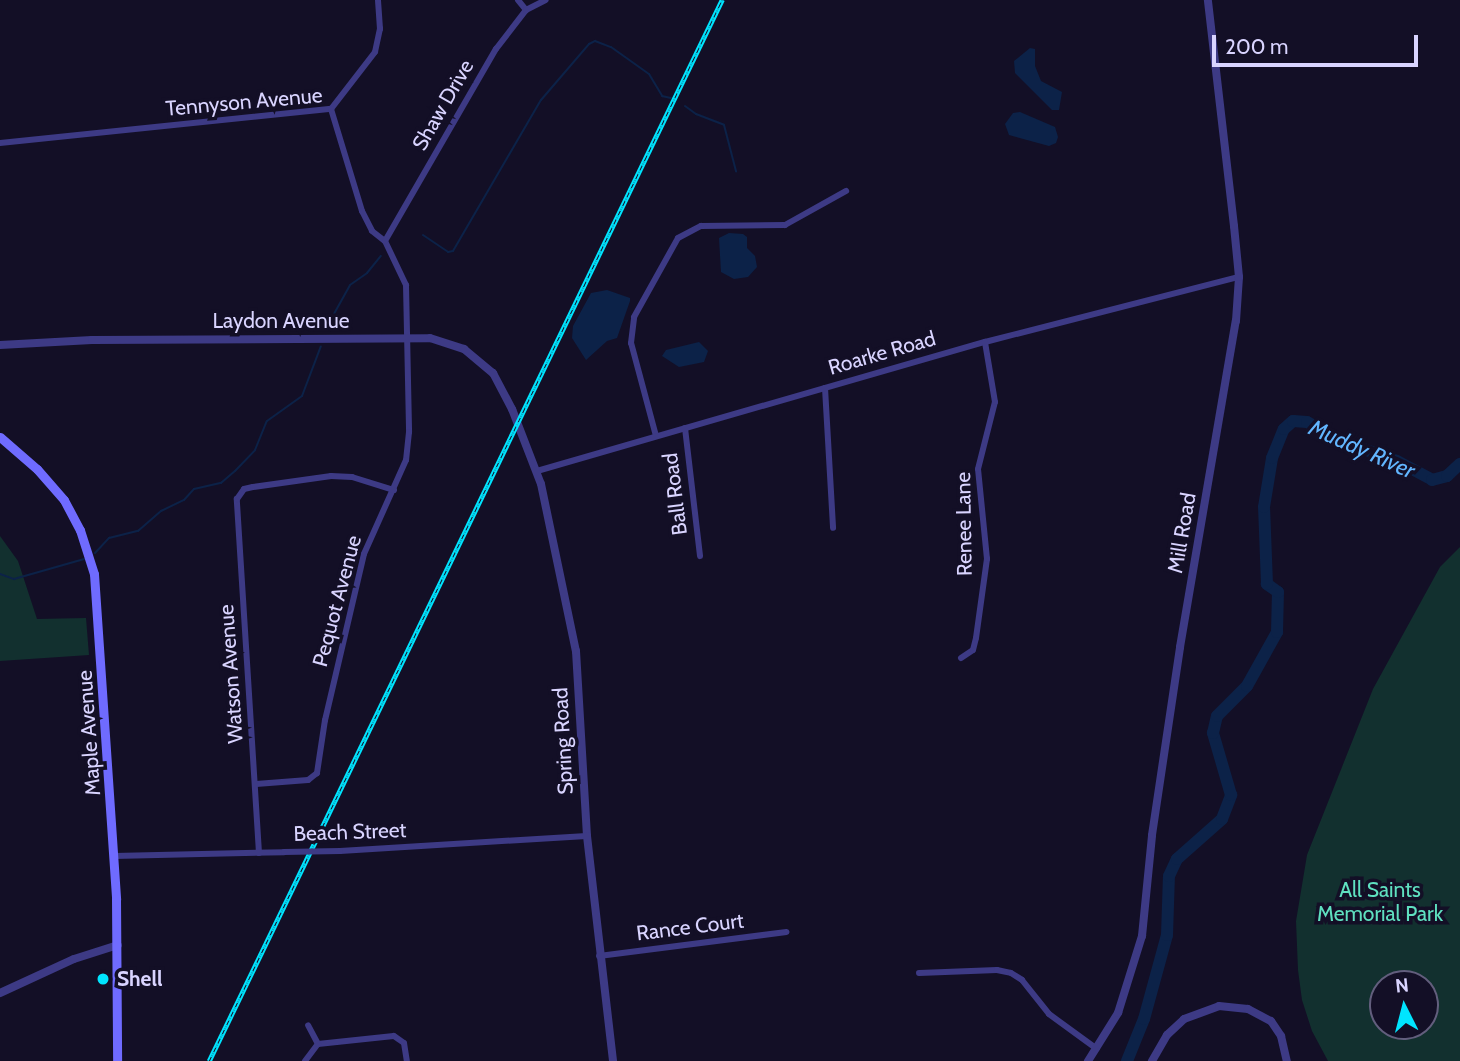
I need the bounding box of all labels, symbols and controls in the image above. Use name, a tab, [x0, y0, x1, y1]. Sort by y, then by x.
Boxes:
scale bar	[1215, 21, 1422, 65]
text: 200 m	[1225, 34, 1288, 59]
street label: Shaw Drive	[407, 55, 479, 155]
street label: Tennyson Avenue	[165, 83, 323, 121]
street label: Laydon Avenue	[213, 308, 349, 334]
street label: Roarke Road	[825, 326, 939, 380]
water label: Muddy River	[1305, 413, 1419, 485]
street label: Ball Road	[657, 451, 693, 537]
street label: Renee Lane	[950, 472, 978, 576]
street label: Mill Road	[1163, 491, 1201, 575]
street label: Pequot Avenue	[307, 533, 367, 669]
street label: Watson Avenue	[214, 604, 248, 744]
street label: Maple Avenue	[72, 669, 106, 797]
street label: Spring Road	[548, 687, 578, 795]
street label: Beach Street	[293, 817, 407, 847]
park label: All Saints Memorial Park	[1317, 877, 1443, 927]
street label: Rance Court	[635, 908, 745, 946]
place label: Shell	[117, 966, 162, 992]
north arrow	[1369, 970, 1439, 1040]
marker: Shell	[95, 971, 111, 987]
text: N	[1394, 973, 1410, 998]

